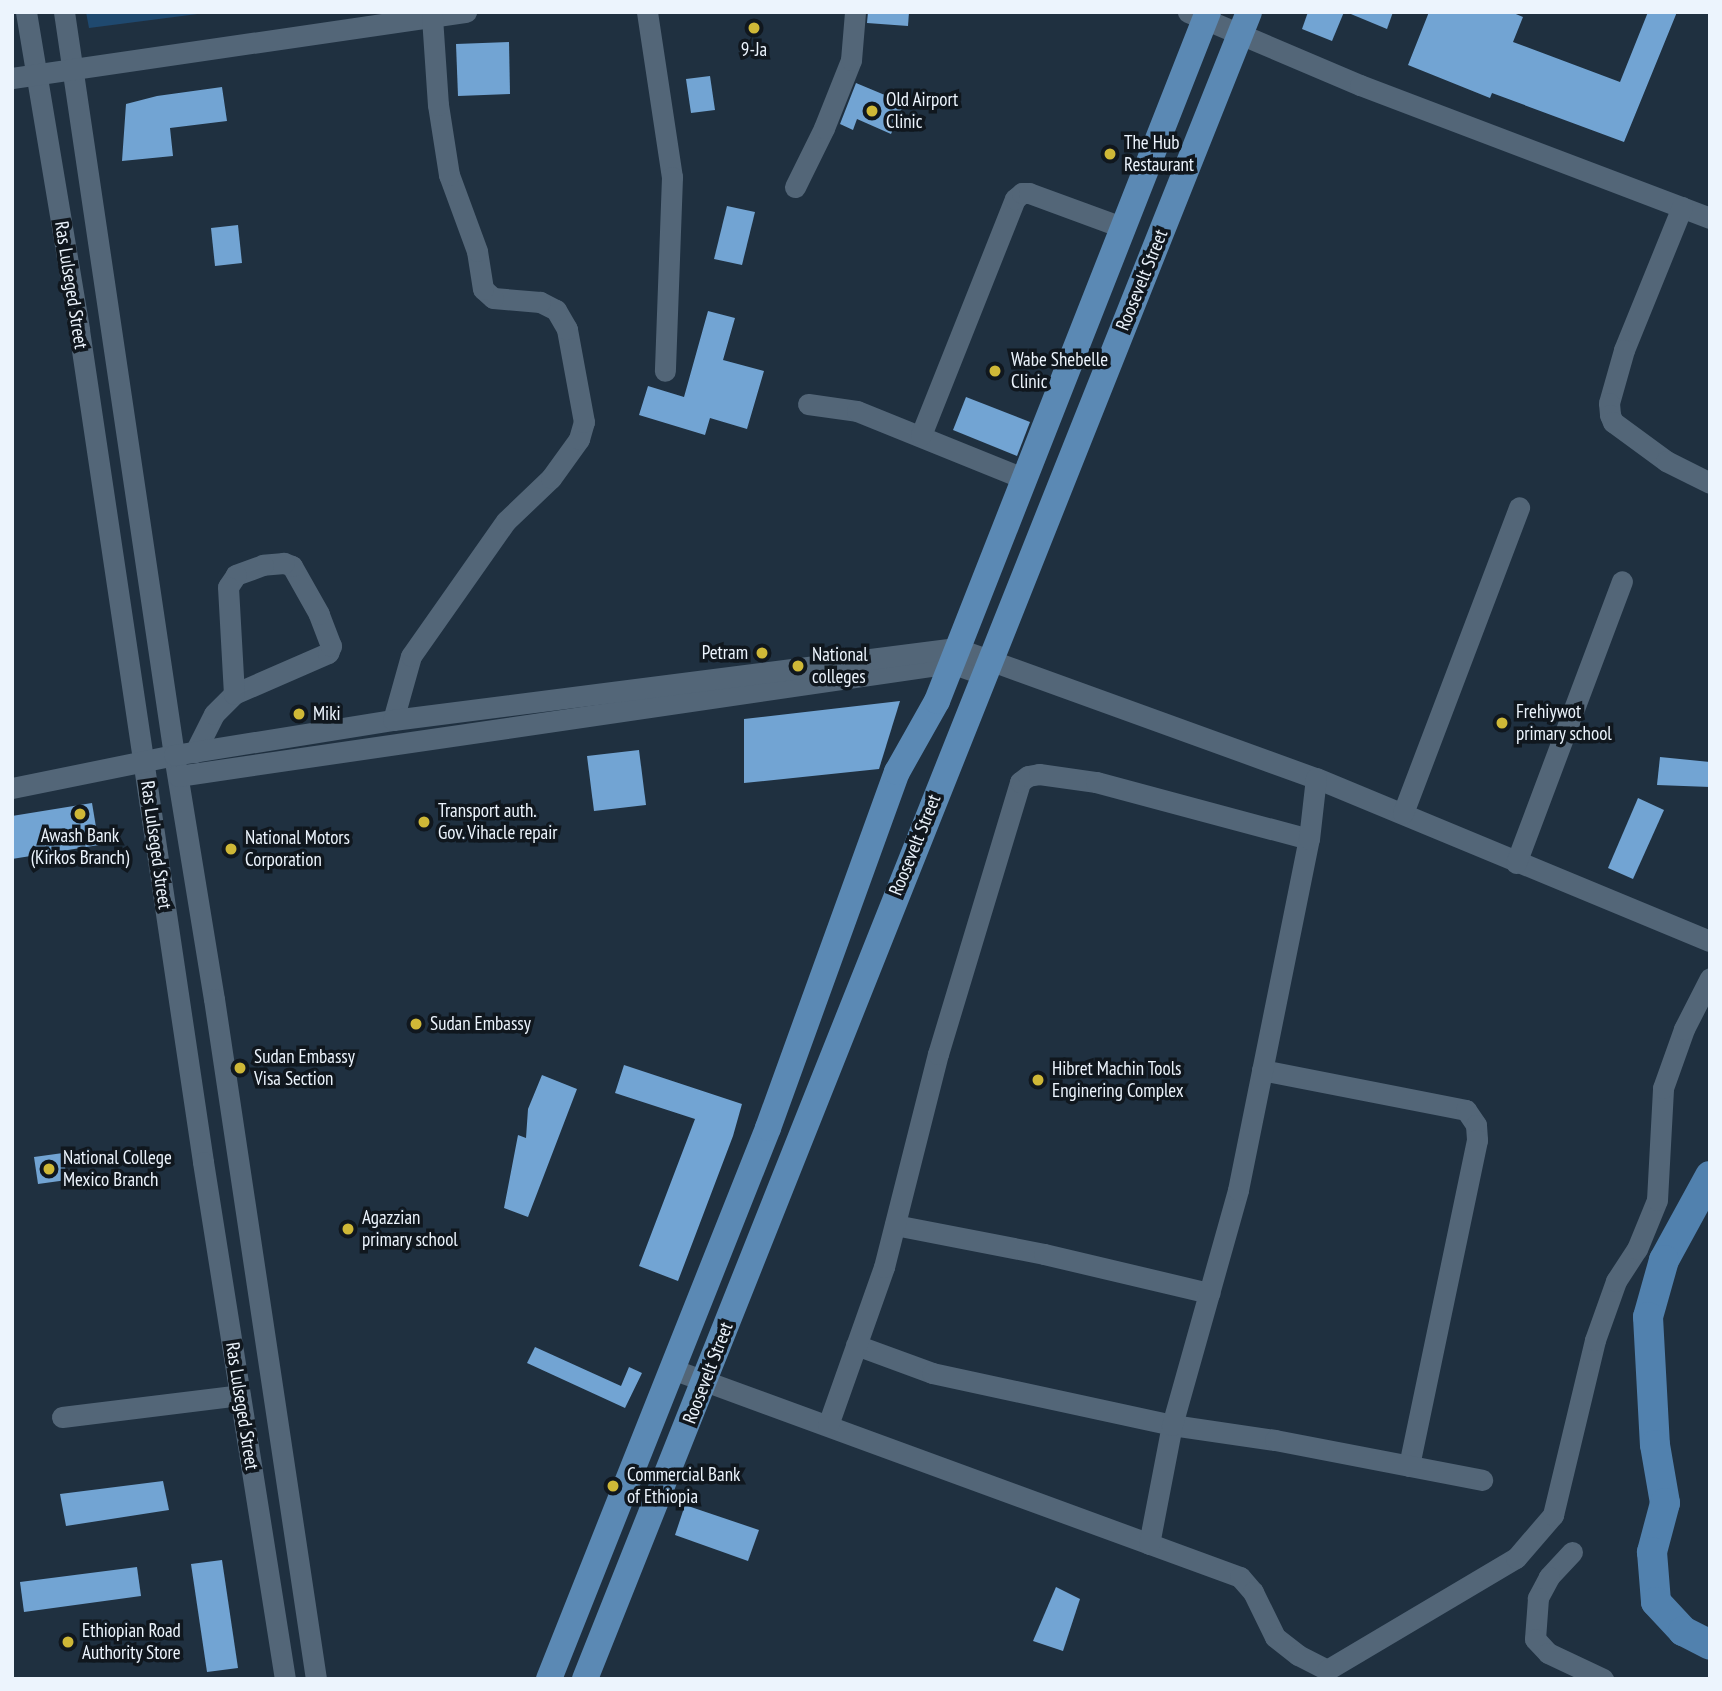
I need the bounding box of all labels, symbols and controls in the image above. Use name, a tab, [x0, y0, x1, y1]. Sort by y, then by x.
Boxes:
marker: 9-Ja	[746, 20, 762, 36]
place label: 9-Ja	[741, 39, 767, 61]
place label: Old Airport Clinic	[886, 89, 959, 133]
marker: Old Airport Clinic	[864, 103, 880, 119]
place label: The Hub Restaurant	[1124, 132, 1194, 176]
marker: The Hub Restaurant	[1102, 146, 1118, 162]
street label: Ras Lulseged Street	[50, 219, 92, 351]
street label: Roosevelt Street	[1111, 226, 1173, 334]
place label: Wabe Shebelle Clinic	[1011, 349, 1108, 393]
marker: Wabe Shebelle Clinic	[985, 361, 1005, 381]
place label: Petram	[702, 642, 748, 664]
place label: National colleges	[812, 644, 868, 688]
marker: Petram	[754, 645, 770, 661]
marker: National colleges	[790, 658, 806, 674]
place label: Frehiywot primary school	[1516, 701, 1612, 745]
place label: Miki	[313, 703, 341, 725]
marker: Miki	[291, 706, 307, 722]
marker: Frehiywot primary school	[1494, 715, 1510, 731]
street label: Ras Lulseged Street	[136, 779, 176, 911]
street label: Roosevelt Street	[884, 791, 946, 899]
place label: Transport auth. Gov. Vihacle repair	[438, 800, 559, 844]
marker: Awash Bank (Kirkos Branch)	[72, 806, 88, 822]
marker: Transport auth. Gov. Vihacle repair	[416, 814, 432, 830]
place label: Awash Bank (Kirkos Branch)	[31, 825, 129, 869]
place label: National Motors Corporation	[245, 827, 350, 871]
marker: National Motors Corporation	[223, 841, 239, 857]
place label: Sudan Embassy	[430, 1013, 531, 1035]
marker: Sudan Embassy	[408, 1016, 424, 1032]
place label: Sudan Embassy Visa Section	[254, 1046, 355, 1090]
place label: Hibret Machin Tools Enginering Complex	[1052, 1058, 1184, 1102]
marker: Sudan Embassy Visa Section	[232, 1060, 248, 1076]
marker: Hibret Machin Tools Enginering Complex	[1030, 1072, 1046, 1088]
place label: National College Mexico Branch	[63, 1147, 172, 1191]
marker: National College Mexico Branch	[41, 1161, 57, 1177]
place label: Agazzian primary school	[362, 1207, 458, 1251]
marker: Agazzian primary school	[340, 1221, 356, 1237]
street label: Roosevelt Street	[678, 1319, 738, 1427]
street label: Ras Lulseged Street	[221, 1340, 263, 1472]
place label: Commercial Bank of Ethiopia	[627, 1464, 740, 1508]
marker: Commercial Bank of Ethiopia	[605, 1478, 621, 1494]
place label: Ethiopian Road Authority Store	[82, 1620, 181, 1664]
marker: Ethiopian Road Authority Store	[60, 1634, 76, 1650]

